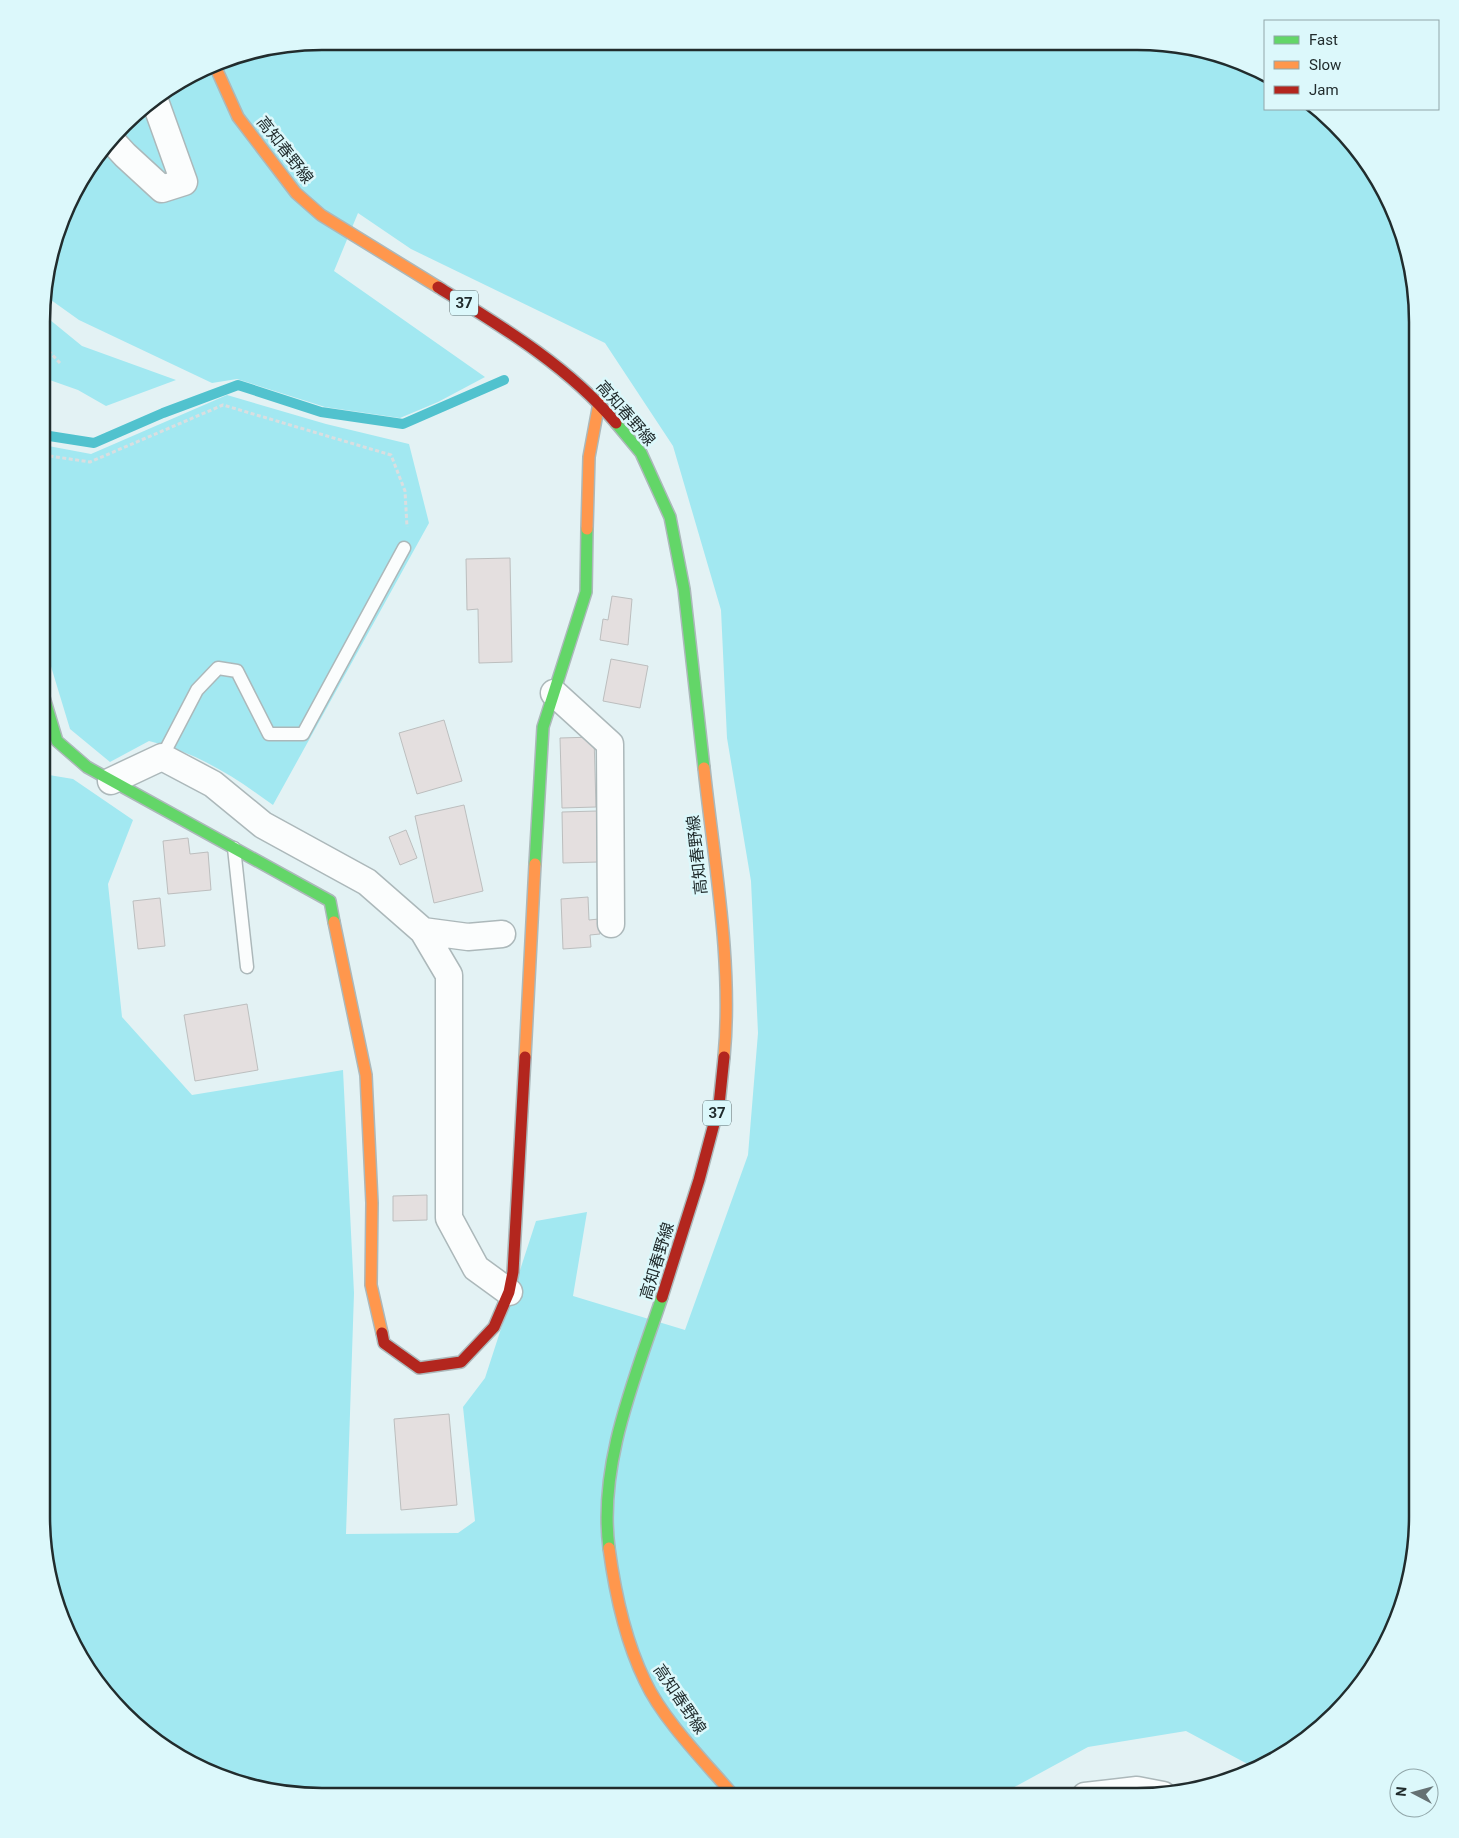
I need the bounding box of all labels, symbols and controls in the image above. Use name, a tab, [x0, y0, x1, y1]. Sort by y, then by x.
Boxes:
legend	[1264, 20, 1439, 110]
text: Fast	[1309, 31, 1338, 49]
text: Slow	[1309, 56, 1341, 74]
text: Jam	[1309, 81, 1339, 99]
street label: 高知春野線	[253, 113, 317, 187]
road number: 37	[450, 290, 478, 316]
street label: 高知春野線	[593, 377, 659, 449]
street label: 高知春野線	[683, 814, 711, 896]
road number: 37	[703, 1100, 731, 1126]
street label: 高知春野線	[636, 1220, 678, 1302]
street label: 高知春野線	[650, 1661, 710, 1737]
north arrow	[1389, 1768, 1439, 1818]
text: N	[1393, 1786, 1410, 1797]

